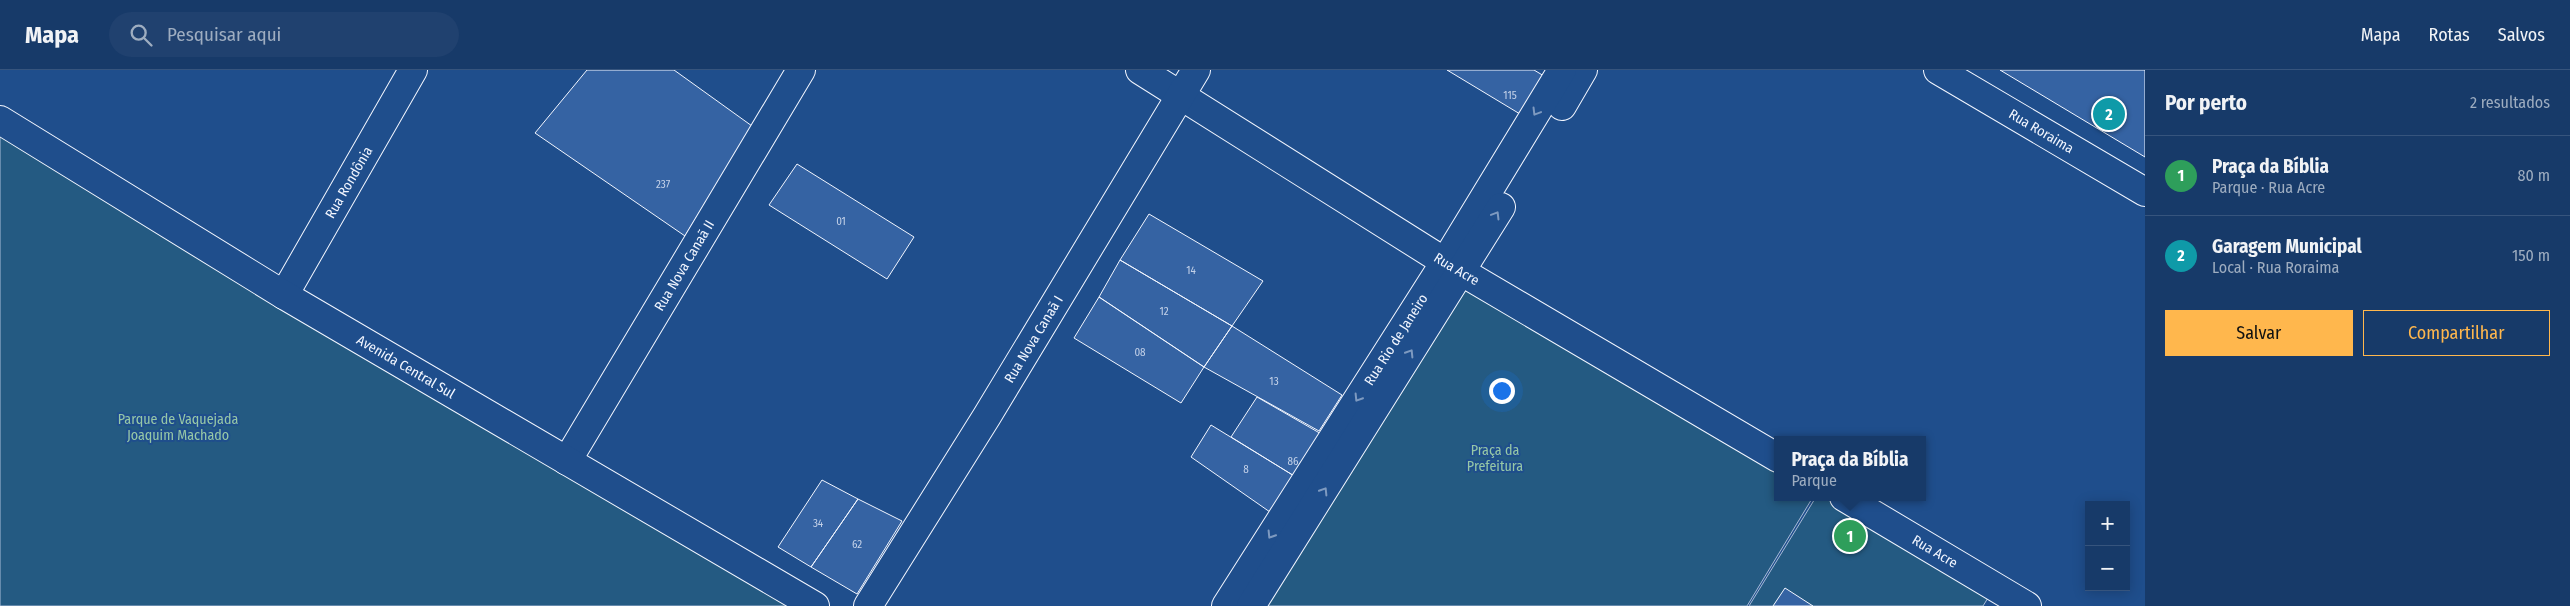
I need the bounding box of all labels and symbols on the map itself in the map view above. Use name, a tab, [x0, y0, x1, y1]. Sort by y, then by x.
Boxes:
house number: 115	[1503, 89, 1517, 102]
pin: 2	[2093, 95, 2125, 133]
street label: Rua Roraima	[2006, 105, 2077, 157]
one-way arrow	[1533, 106, 1543, 115]
street label: Rua Rondônia	[321, 143, 376, 221]
house number: 237	[656, 178, 671, 191]
one-way arrow	[1489, 212, 1499, 221]
house number: 01	[836, 215, 846, 228]
street label: Rua Nova Canaã II	[650, 217, 718, 314]
street label: Rua Acre	[1431, 249, 1483, 289]
house number: 14	[1186, 264, 1196, 277]
street label: Rua Rio de Janeiro	[1360, 291, 1431, 388]
street label: Rua Nova Canaã I	[1001, 292, 1066, 386]
house number: 12	[1159, 305, 1169, 318]
street label: Avenida Central Sul	[354, 331, 458, 402]
house number: 08	[1134, 346, 1146, 359]
one-way arrow	[1404, 350, 1414, 359]
house number: 13	[1269, 375, 1279, 388]
your location	[1489, 378, 1515, 404]
one-way arrow	[1355, 393, 1364, 402]
park label: Parque de Vaquejada Joaquim Machado	[118, 411, 238, 444]
park label: Praça da Prefeitura	[1467, 442, 1523, 475]
house number: 86	[1288, 455, 1299, 468]
house number: 8	[1243, 463, 1249, 476]
one-way arrow	[1317, 487, 1327, 496]
house number: 34	[813, 517, 824, 530]
pin: 1	[1834, 517, 1866, 555]
one-way arrow	[1268, 530, 1277, 539]
street label: Rua Acre	[1909, 531, 1961, 571]
house number: 62	[852, 538, 862, 551]

